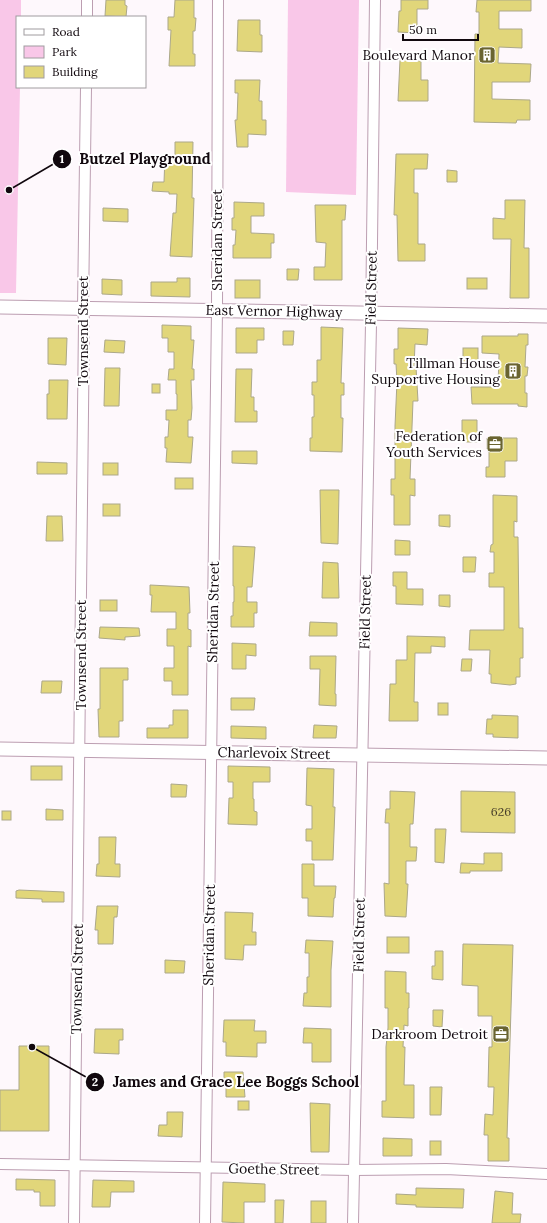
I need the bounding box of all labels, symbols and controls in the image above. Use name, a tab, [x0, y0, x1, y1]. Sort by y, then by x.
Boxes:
legend	[16, 16, 146, 88]
scale bar	[403, 16, 478, 42]
text: 50 m	[409, 22, 437, 37]
text: Road	[52, 24, 80, 39]
text: Park	[52, 44, 78, 59]
building icon: Boulevard Manor	[477, 45, 497, 65]
place label: Boulevard Manor	[362, 46, 474, 64]
text: Building	[52, 64, 98, 79]
callout: Butzel Playground	[52, 145, 219, 172]
text: Butzel Playground	[79, 149, 211, 168]
text: 1	[60, 151, 65, 166]
street label: Sheridan Street	[208, 189, 226, 291]
street label: Field Street	[361, 250, 381, 325]
street label: Townsend Street	[74, 275, 92, 386]
street label: East Vernor Highway	[205, 301, 343, 321]
place label: Tillman House Supportive Housing	[371, 354, 500, 388]
building icon: Tillman House Supportive Housing	[503, 361, 523, 381]
place label: Federation of Youth Services	[385, 427, 483, 461]
office icon: Federation of Youth Services	[485, 434, 505, 454]
street label: Sheridan Street	[203, 561, 223, 663]
street label: Field Street	[355, 574, 375, 649]
street label: Townsend Street	[72, 599, 90, 710]
street label: Charlevoix Street	[218, 743, 331, 763]
house number: 626	[491, 804, 511, 819]
street label: Sheridan Street	[199, 884, 219, 986]
street label: Field Street	[349, 897, 369, 972]
street label: Townsend Street	[67, 923, 87, 1034]
office icon: Darkroom Detroit	[491, 1024, 511, 1044]
place label: Darkroom Detroit	[371, 1025, 489, 1043]
callout: James and Grace Lee Boggs School	[85, 1069, 367, 1096]
text: James and Grace Lee Boggs School	[113, 1072, 360, 1091]
text: 2	[92, 1074, 98, 1089]
street label: Goethe Street	[228, 1159, 320, 1179]

